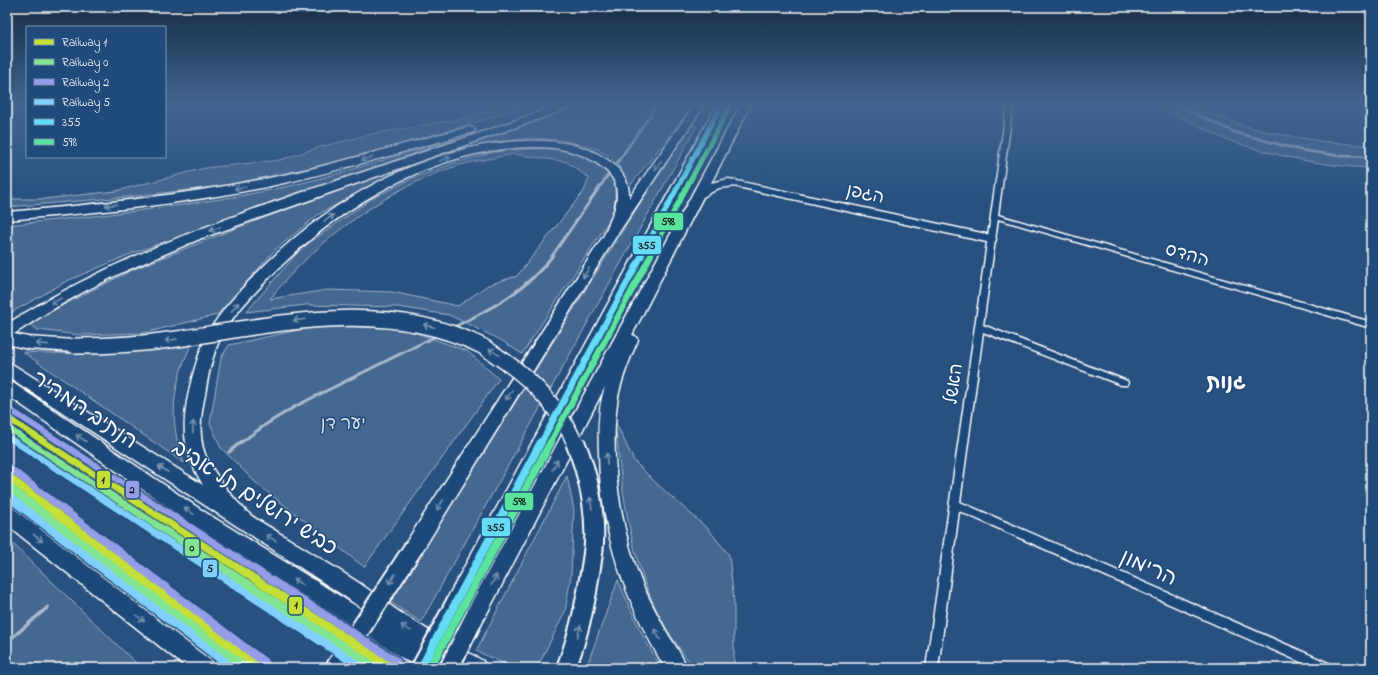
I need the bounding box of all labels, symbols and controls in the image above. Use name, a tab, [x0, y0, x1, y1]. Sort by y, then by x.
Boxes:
legend	[26, 26, 166, 158]
text: Railway 1	[62, 34, 107, 53]
text: Railway 0	[62, 54, 109, 73]
text: Railway 2	[62, 74, 109, 93]
text: Railway 5	[62, 94, 110, 113]
text: 355	[62, 114, 81, 132]
text: 598	[62, 134, 77, 152]
one-way arrow	[438, 155, 451, 162]
one-way arrow	[360, 156, 373, 163]
one-way arrow	[654, 159, 662, 170]
street label: הגפן	[844, 178, 886, 212]
one-way arrow	[234, 184, 247, 192]
one-way arrow	[105, 201, 118, 209]
line badge: 598	[653, 212, 684, 231]
one-way arrow	[323, 213, 335, 221]
text: 598	[661, 214, 676, 230]
one-way arrow	[210, 225, 222, 233]
line badge: 355	[632, 235, 662, 255]
street label: ההדס	[1162, 237, 1212, 275]
text: 355	[637, 238, 656, 254]
one-way arrow	[582, 267, 590, 278]
one-way arrow	[50, 298, 62, 306]
one-way arrow	[231, 301, 239, 312]
one-way arrow	[293, 317, 306, 324]
one-way arrow	[422, 322, 435, 329]
one-way arrow	[165, 336, 178, 344]
one-way arrow	[36, 340, 49, 348]
one-way arrow	[488, 348, 500, 356]
street label: האשל	[939, 362, 971, 406]
street label: הנתיב המהיר	[25, 364, 143, 458]
district label: גנות	[1206, 369, 1246, 398]
one-way arrow	[505, 389, 513, 400]
park label: יער דן	[320, 412, 366, 438]
one-way arrow	[190, 421, 197, 434]
street label: כביש ירושלים תל אביב	[165, 433, 343, 565]
one-way arrow	[76, 434, 87, 442]
one-way arrow	[603, 453, 611, 466]
one-way arrow	[551, 459, 559, 471]
one-way arrow	[158, 465, 169, 473]
line badge: 1	[96, 470, 111, 489]
text: 1	[101, 473, 105, 489]
line badge: 2	[125, 480, 140, 499]
text: 2	[128, 482, 135, 498]
line badge: 598	[504, 492, 534, 511]
text: 598	[512, 494, 527, 510]
one-way arrow	[587, 497, 595, 510]
one-way arrow	[436, 499, 444, 510]
one-way arrow	[183, 507, 194, 515]
line badge: 355	[481, 517, 511, 537]
text: 355	[486, 520, 505, 536]
one-way arrow	[32, 533, 43, 542]
one-way arrow	[265, 534, 277, 542]
line badge: 0	[184, 538, 200, 557]
text: 0	[189, 540, 195, 556]
street label: הרימון	[1114, 542, 1182, 596]
line badge: 5	[202, 559, 218, 578]
text: 5	[207, 561, 214, 577]
one-way arrow	[388, 573, 396, 585]
one-way arrow	[491, 574, 498, 586]
one-way arrow	[292, 577, 304, 585]
line badge: 1	[288, 596, 303, 615]
text: 1	[294, 598, 298, 614]
one-way arrow	[135, 613, 146, 622]
one-way arrow	[400, 623, 412, 631]
one-way arrow	[576, 625, 583, 638]
one-way arrow	[653, 629, 660, 641]

